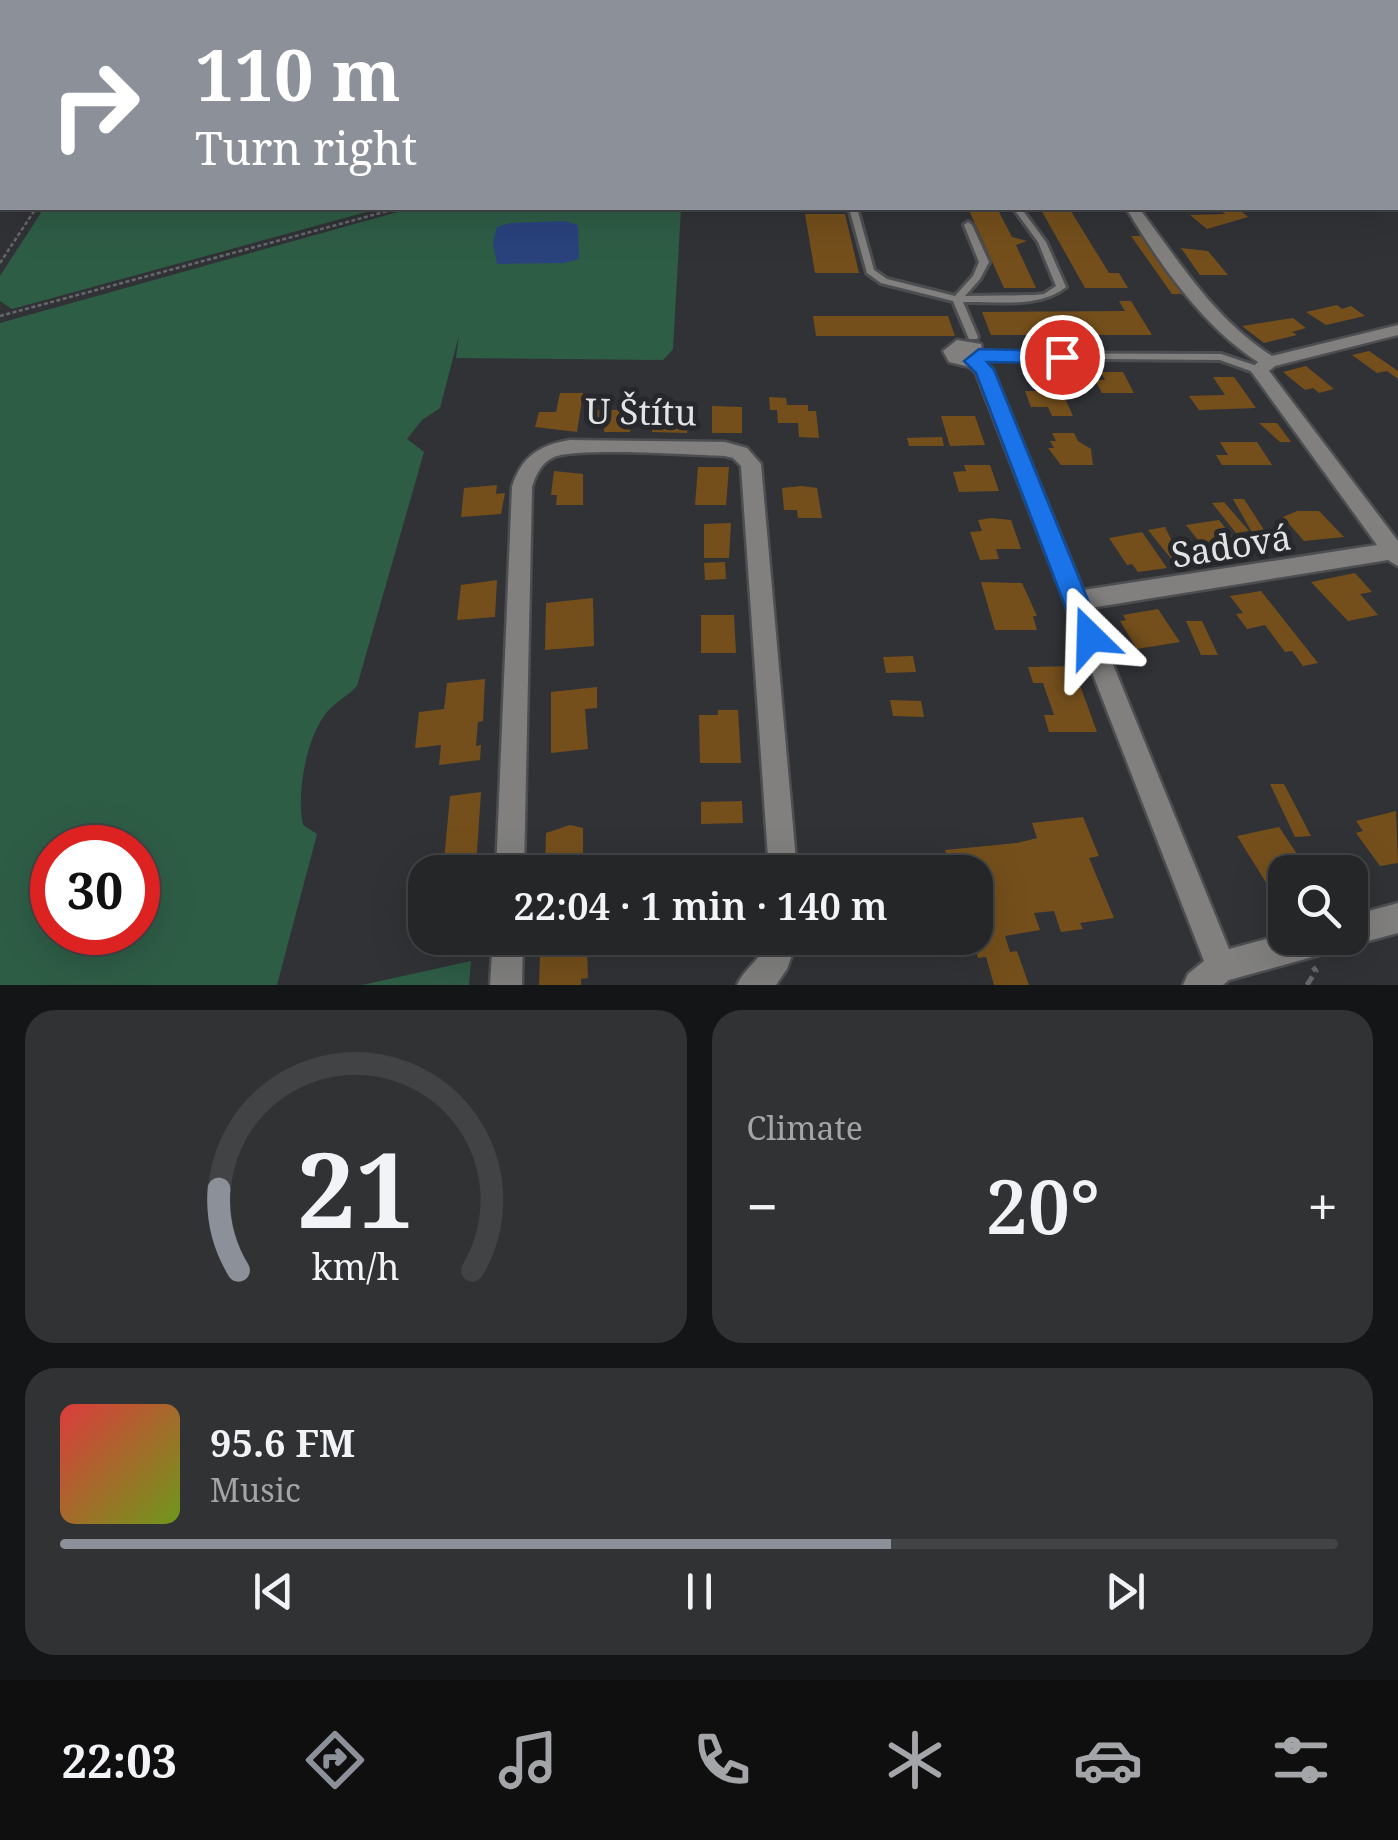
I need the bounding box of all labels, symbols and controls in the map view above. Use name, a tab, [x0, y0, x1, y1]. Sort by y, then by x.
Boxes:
text: 110 m	[195, 26, 401, 122]
icon: right	[30, 40, 160, 170]
text: Turn right	[195, 117, 417, 178]
pin	[1020, 315, 1105, 400]
icon: arrive	[1035, 330, 1090, 385]
street label: U Štítu	[585, 387, 697, 435]
street label: Sadová	[1168, 512, 1294, 578]
position arrow	[1038, 585, 1142, 689]
speed limit sign: 30	[30, 825, 160, 955]
map controls	[1268, 855, 1368, 955]
button: search	[1268, 855, 1368, 955]
text: 22:04 · 1 min · 140 m	[513, 879, 888, 931]
text: Climate	[747, 1106, 863, 1149]
text: 21	[297, 1117, 415, 1258]
text: 20°	[986, 1154, 1100, 1256]
text: −	[747, 1168, 778, 1243]
text: +	[1307, 1168, 1338, 1243]
text: km/h	[312, 1242, 400, 1290]
text: 95.6 FM	[210, 1416, 355, 1468]
text: Music	[210, 1468, 301, 1511]
icon: previous	[246, 1564, 301, 1619]
icon: pause	[672, 1564, 727, 1619]
icon: next	[1098, 1564, 1153, 1619]
icon: directions	[300, 1725, 370, 1795]
icon: music	[493, 1725, 563, 1795]
icon: phone	[687, 1725, 757, 1795]
icon: climate	[880, 1725, 950, 1795]
icon: car	[1073, 1725, 1143, 1795]
icon: filters	[1266, 1725, 1336, 1795]
text: 22:03	[62, 1730, 177, 1791]

